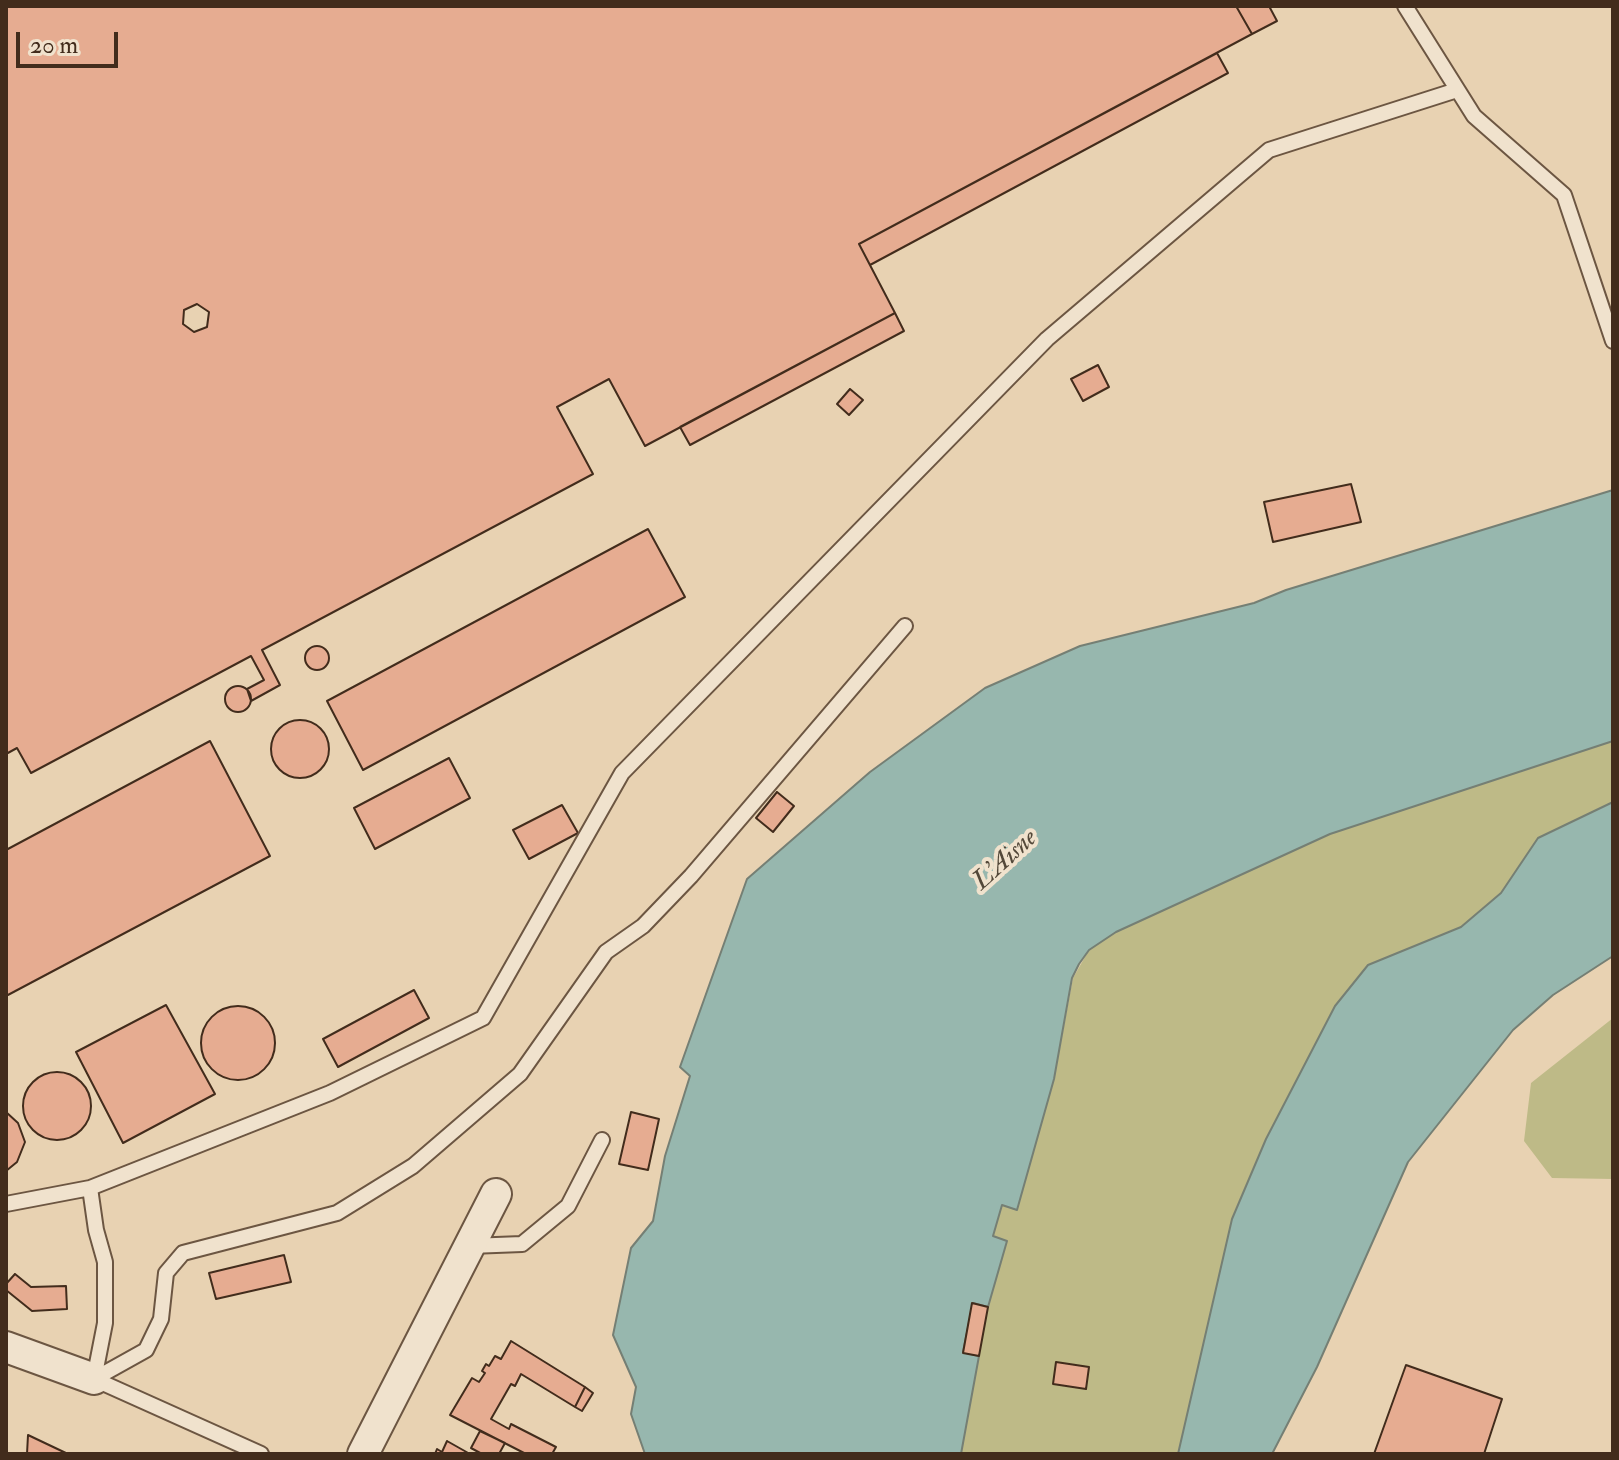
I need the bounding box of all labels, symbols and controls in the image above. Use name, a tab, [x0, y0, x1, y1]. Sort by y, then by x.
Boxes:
scale bar	[20, 16, 122, 66]
text: 20 m	[30, 30, 78, 61]
water label: L'Aisne	[967, 824, 1045, 898]

